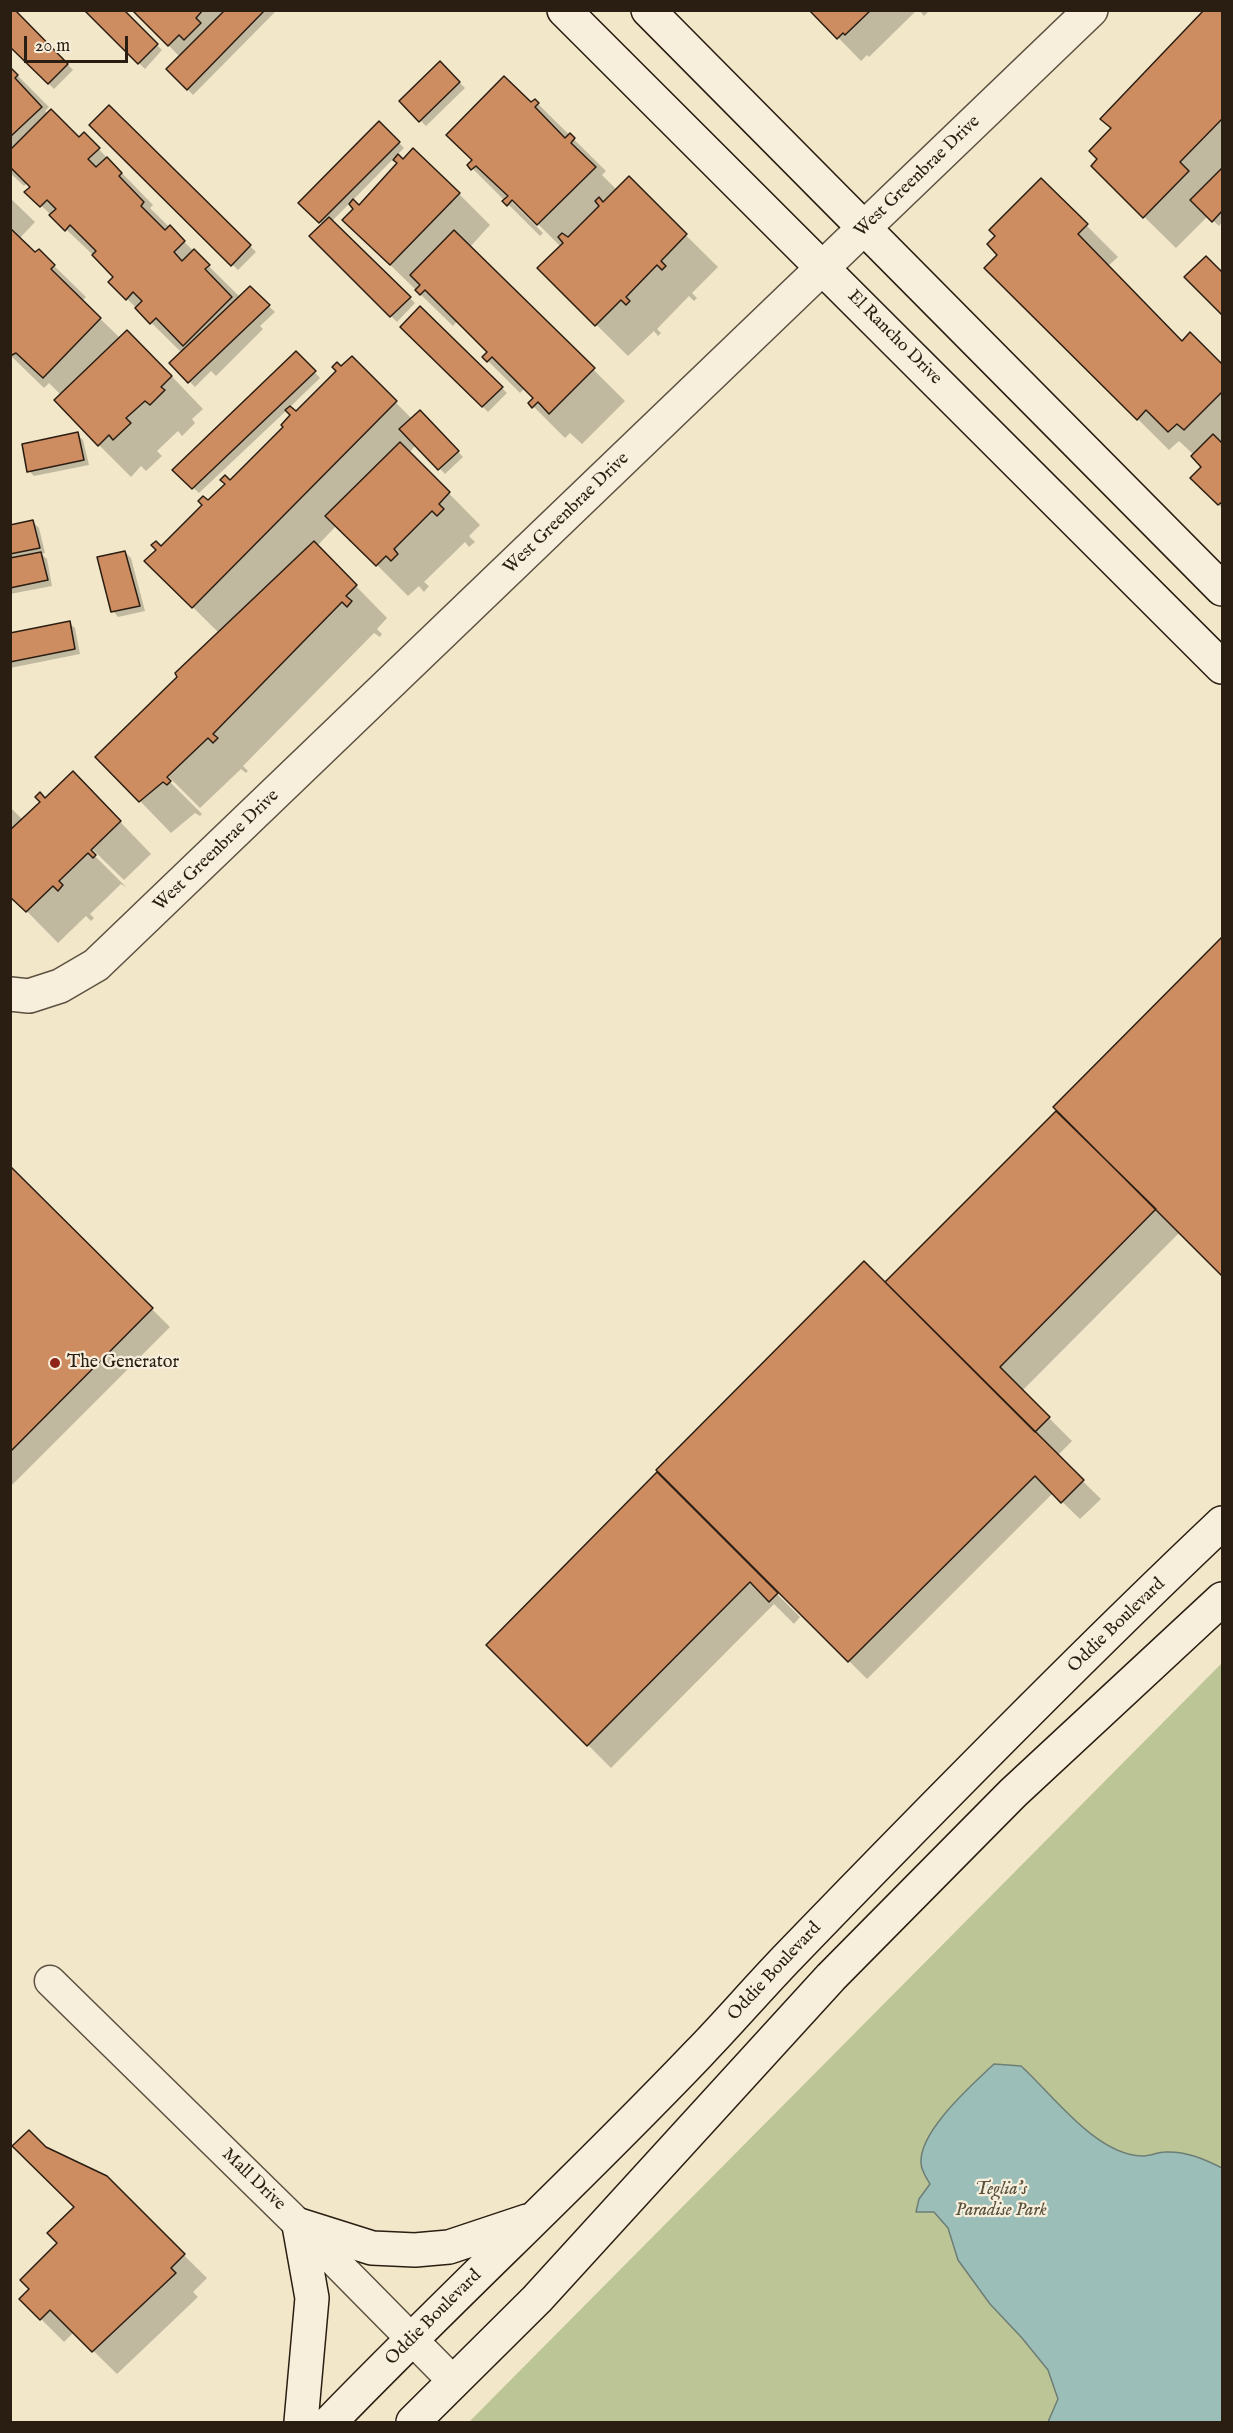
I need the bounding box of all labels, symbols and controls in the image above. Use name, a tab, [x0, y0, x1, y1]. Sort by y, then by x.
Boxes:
scale bar	[27, 24, 130, 62]
text: 20 m	[35, 35, 70, 58]
street label: West Greenbrae Drive	[851, 112, 985, 242]
street label: El Rancho Drive	[842, 286, 946, 390]
street label: West Greenbrae Drive	[500, 449, 634, 579]
street label: West Greenbrae Drive	[150, 786, 284, 916]
place label: The Generator	[67, 1352, 179, 1374]
marker: The Generator	[48, 1356, 62, 1370]
street label: Oddie Boulevard	[1064, 1574, 1170, 1678]
street label: Oddie Boulevard	[724, 1918, 826, 2026]
street label: Mall Drive	[217, 2144, 289, 2216]
park label: Teglia's Paradise Park	[955, 2179, 1047, 2222]
street label: Oddie Boulevard	[381, 2265, 487, 2371]

